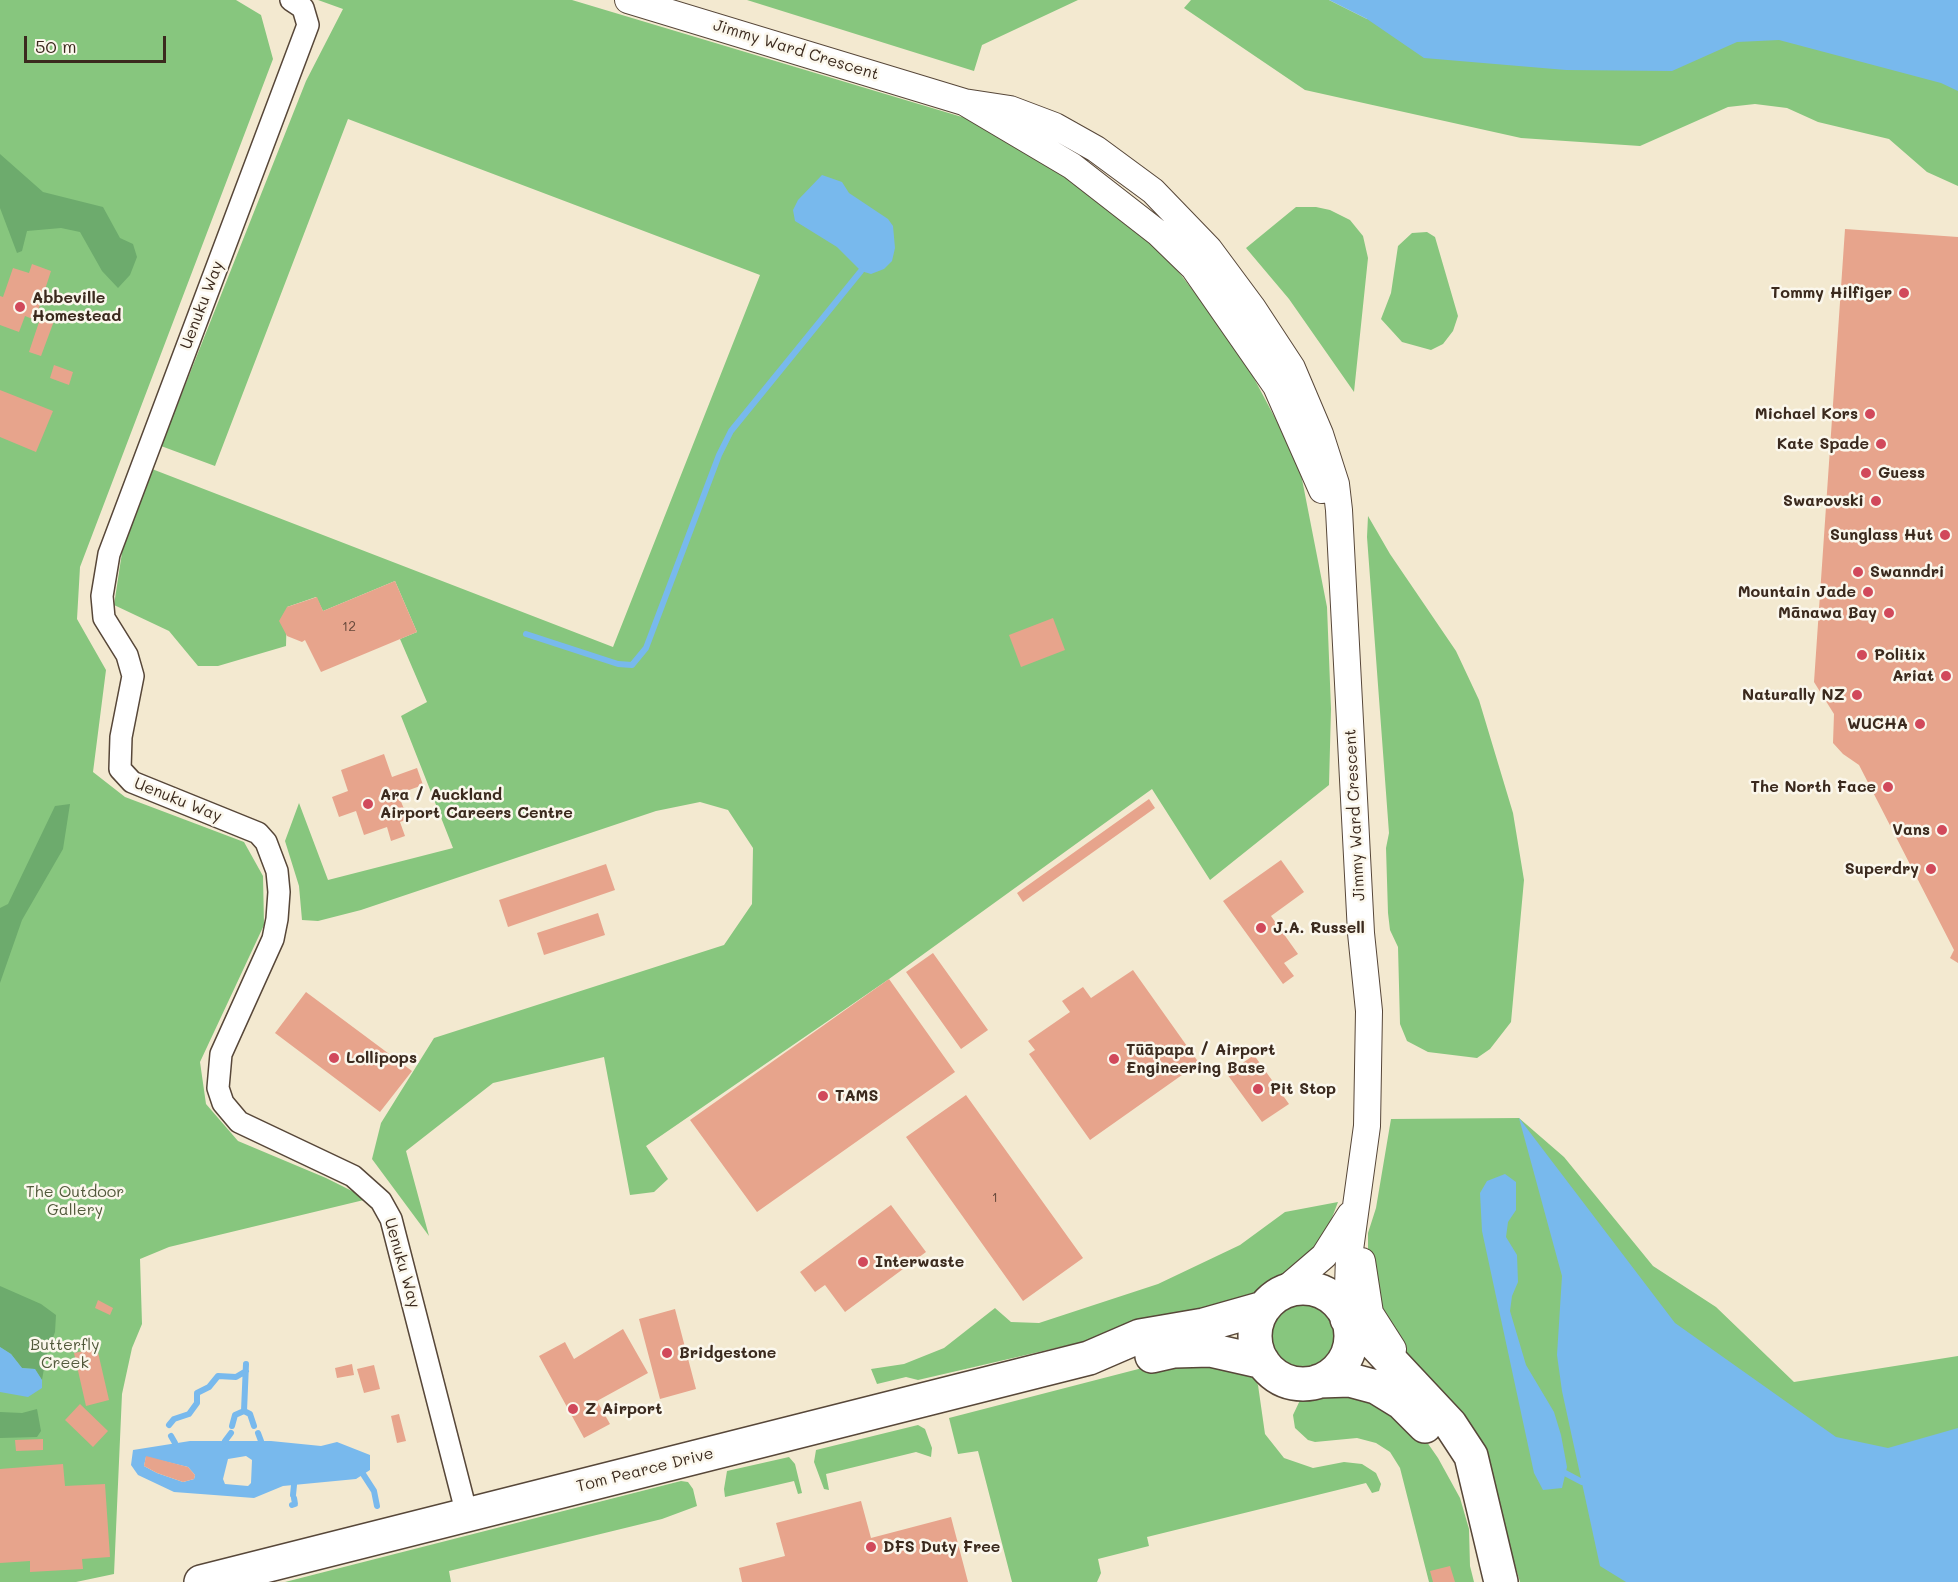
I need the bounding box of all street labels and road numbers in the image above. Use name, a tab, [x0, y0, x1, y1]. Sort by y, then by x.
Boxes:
street label: Jimmy Ward Crescent	[711, 16, 881, 84]
street label: Uenuku Way	[176, 258, 228, 352]
street label: Jimmy Ward Crescent	[1341, 728, 1369, 902]
street label: Uenuku Way	[131, 774, 225, 826]
street label: Uenuku Way	[380, 1216, 424, 1310]
street label: Tom Pearce Drive	[574, 1444, 716, 1496]

